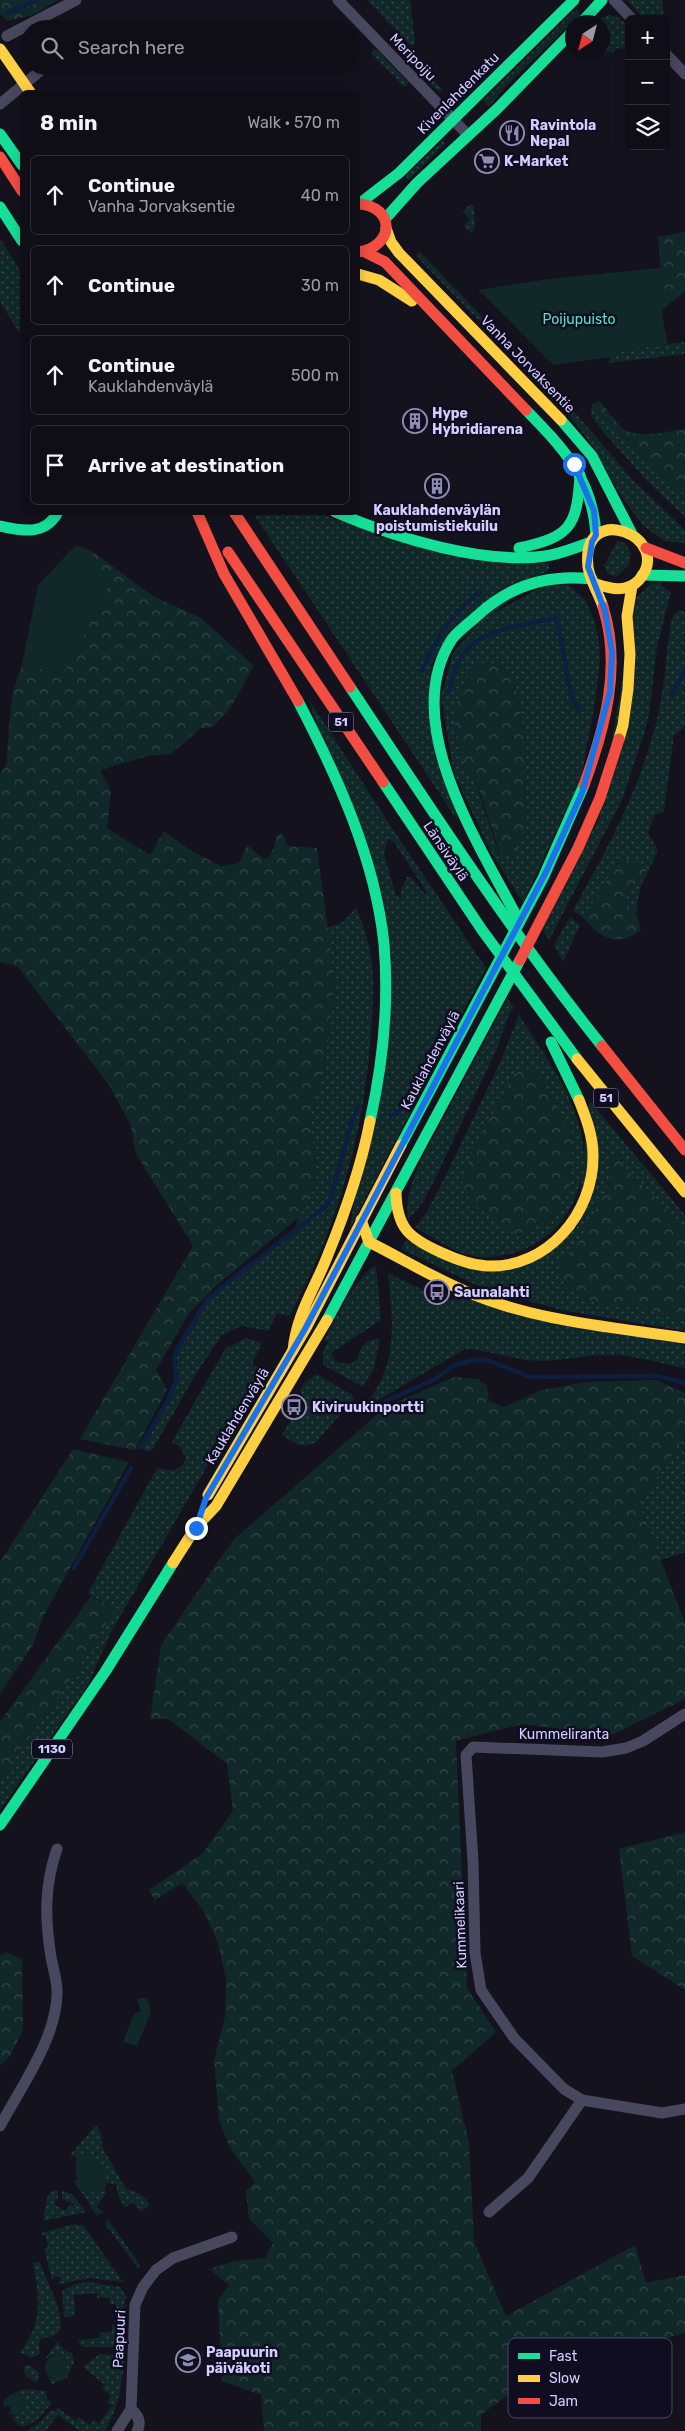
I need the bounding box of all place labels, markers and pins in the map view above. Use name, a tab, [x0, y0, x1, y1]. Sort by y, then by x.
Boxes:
place label: Ravintola Nepal	[530, 117, 596, 150]
restaurant icon: Ravintola Nepal	[499, 120, 525, 146]
supermarket icon: K-Market	[474, 148, 500, 174]
place label: K-Market	[504, 153, 569, 170]
place label: Hype Hybridiarena	[432, 405, 523, 438]
building icon: Hype Hybridiarena	[402, 408, 428, 434]
building icon: Kauklahdenväylän poistumistiekuilu	[424, 473, 450, 499]
place label: Kauklahdenväylän poistumistiekuilu	[373, 502, 501, 535]
bus stop icon: Saunalahti	[424, 1279, 450, 1305]
place label: Saunalahti	[454, 1284, 530, 1301]
bus stop icon: Kiviruukinportti	[281, 1394, 307, 1420]
place label: Kiviruukinportti	[312, 1399, 424, 1416]
place label: Paapuurin päiväkoti	[206, 2344, 278, 2377]
school or university icon: Paapuurin päiväkoti	[175, 2347, 201, 2373]

